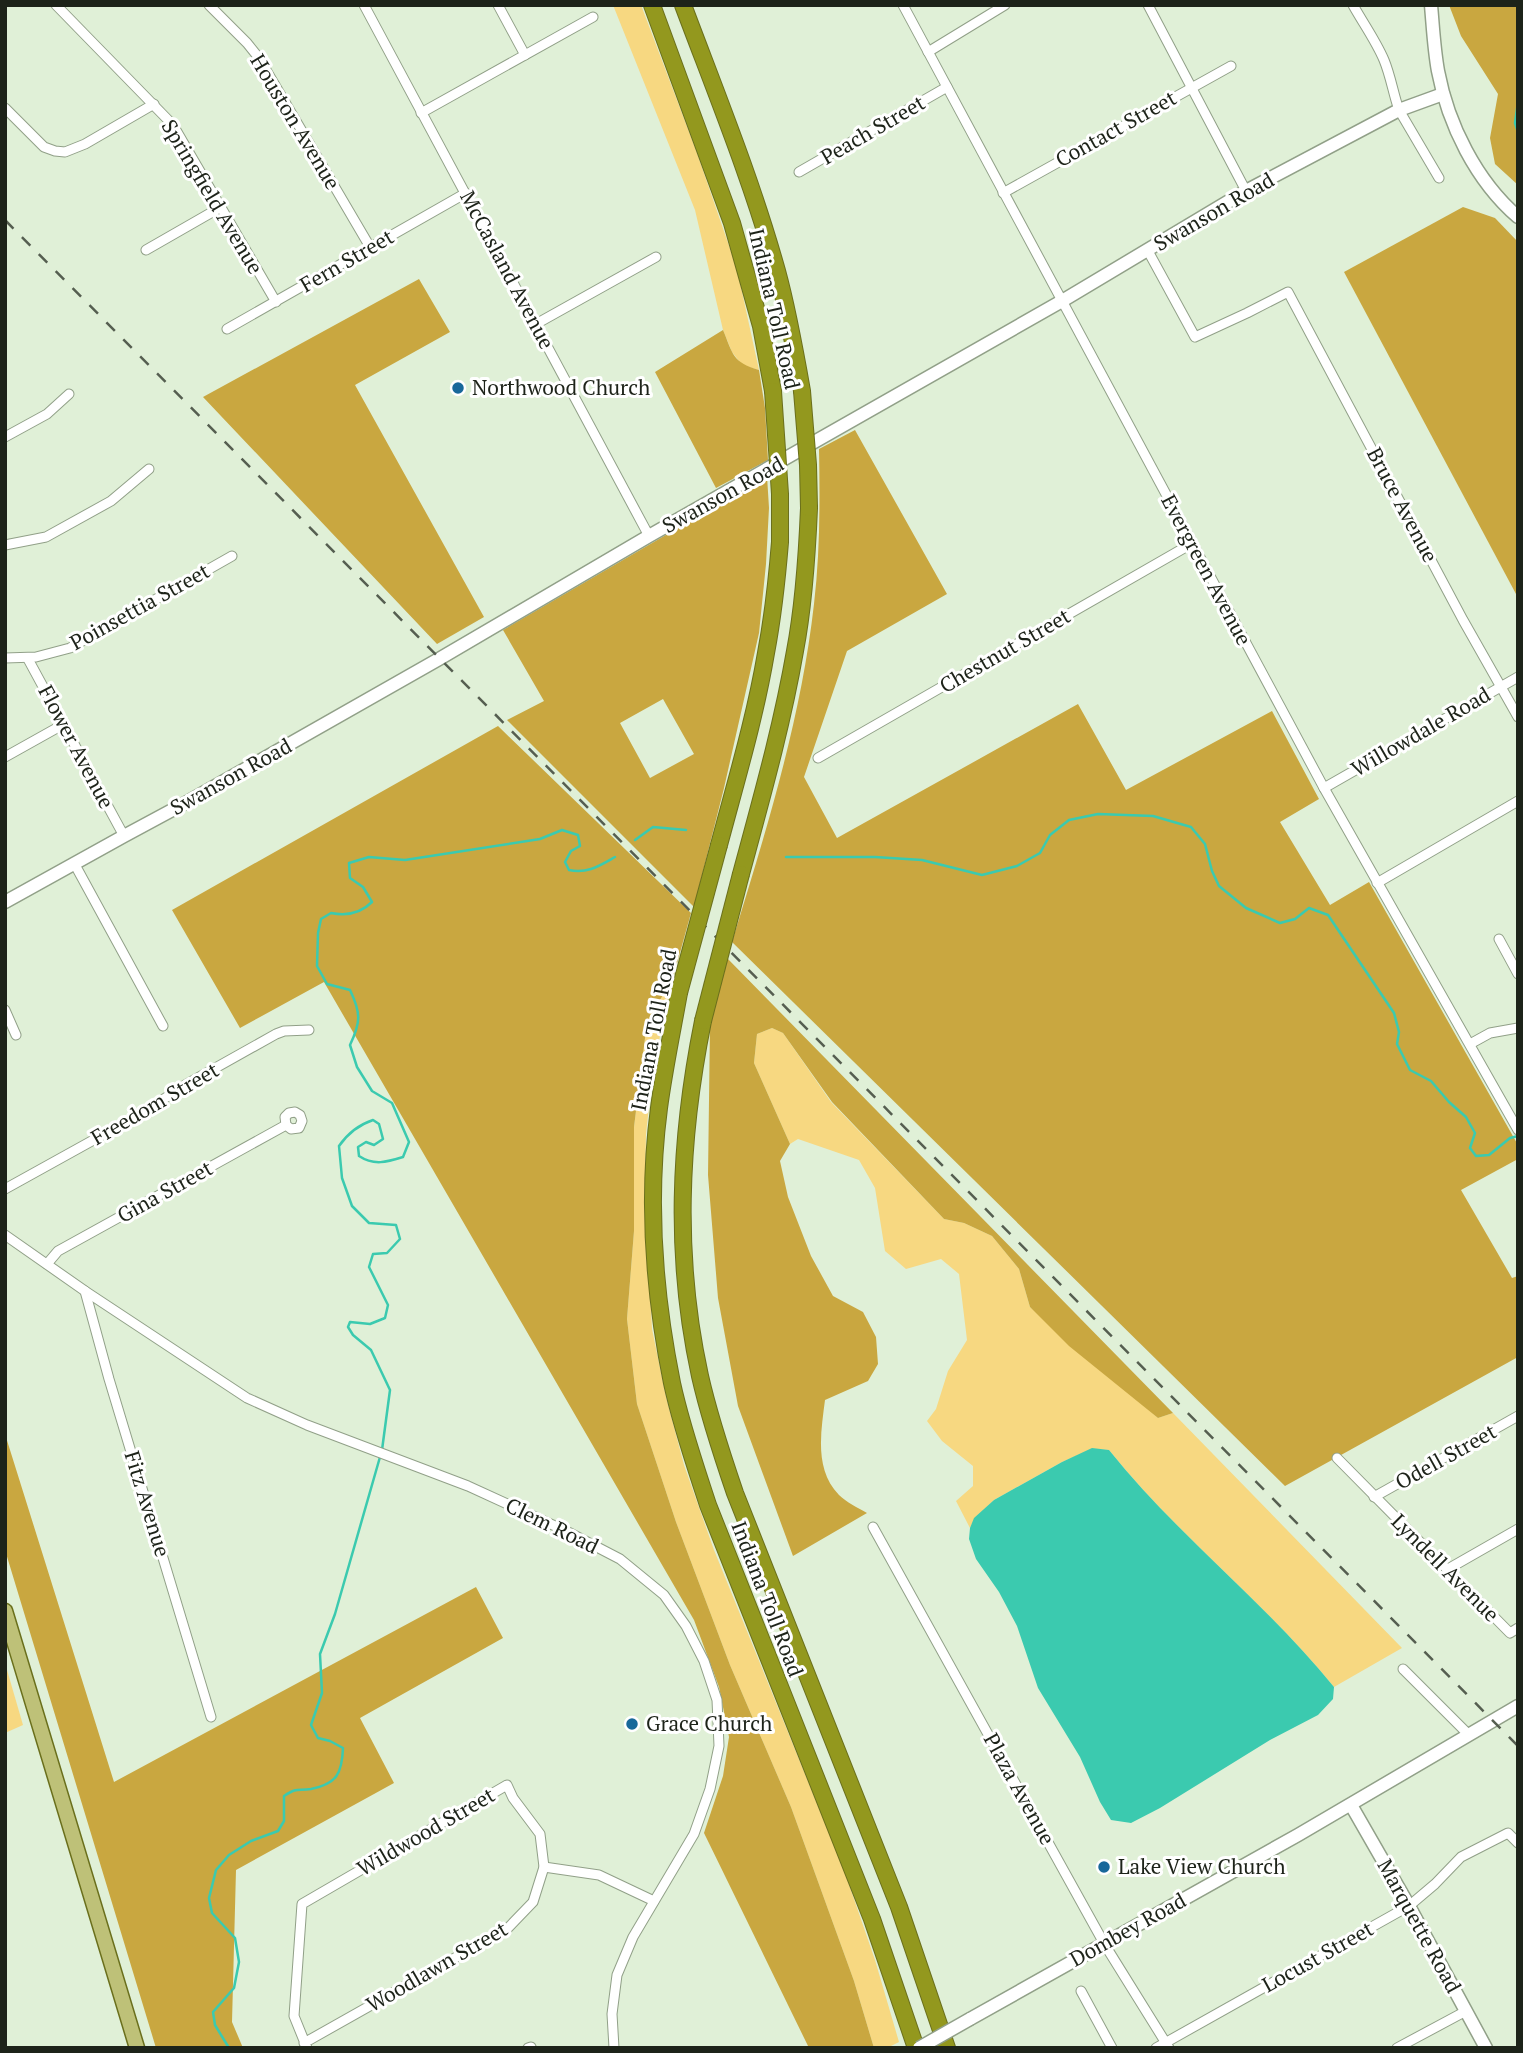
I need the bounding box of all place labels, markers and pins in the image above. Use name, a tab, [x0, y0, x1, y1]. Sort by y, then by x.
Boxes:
place label: Northwood Church	[472, 373, 650, 401]
marker: Northwood Church	[450, 380, 466, 396]
place label: Grace Church	[646, 1709, 772, 1737]
marker: Grace Church	[624, 1716, 640, 1732]
place label: Lake View Church	[1118, 1852, 1285, 1880]
marker: Lake View Church	[1096, 1859, 1112, 1875]

